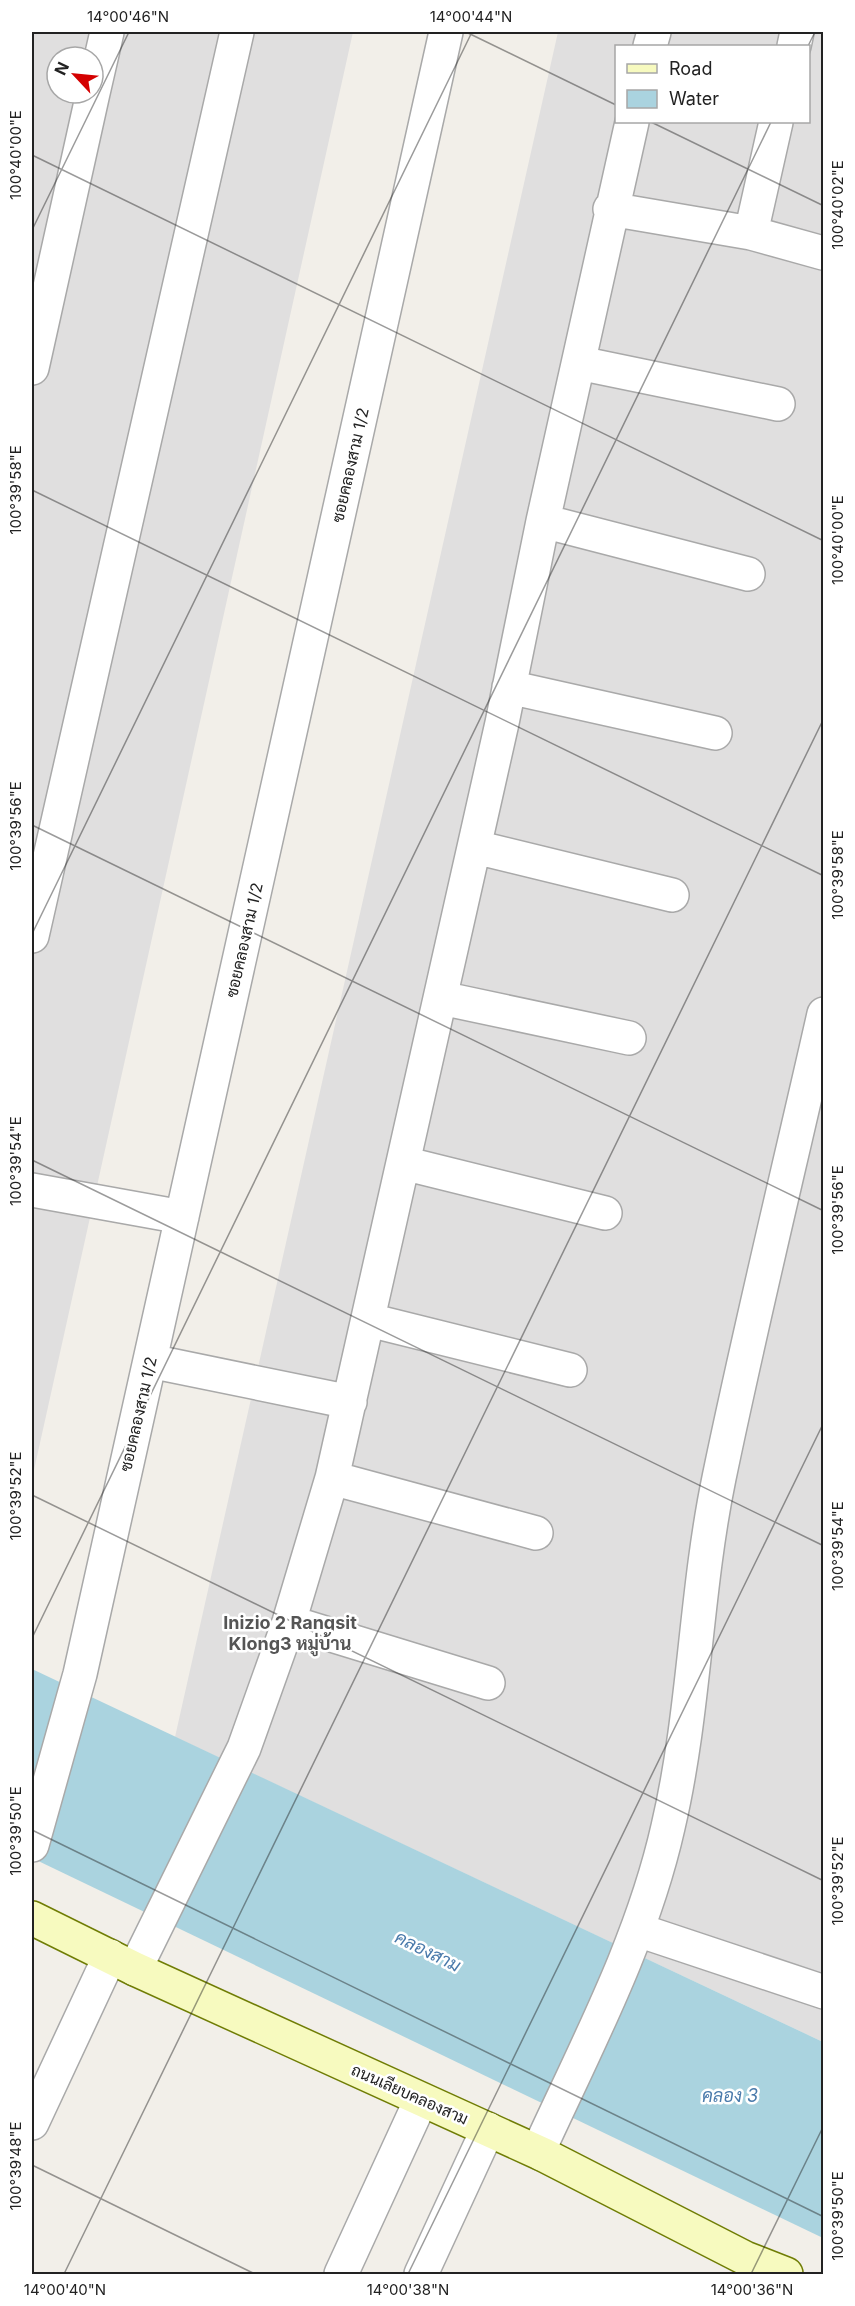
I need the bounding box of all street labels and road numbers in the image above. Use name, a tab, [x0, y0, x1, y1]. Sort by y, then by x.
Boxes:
street label: ซอยคลองสาม 1/2	[327, 406, 373, 524]
street label: ซอยคลองสาม 1/2	[221, 881, 267, 999]
street label: ซอยคลองสาม 1/2	[115, 1355, 161, 1473]
street label: ถนนเลียบคลองสาม	[348, 2058, 472, 2129]

